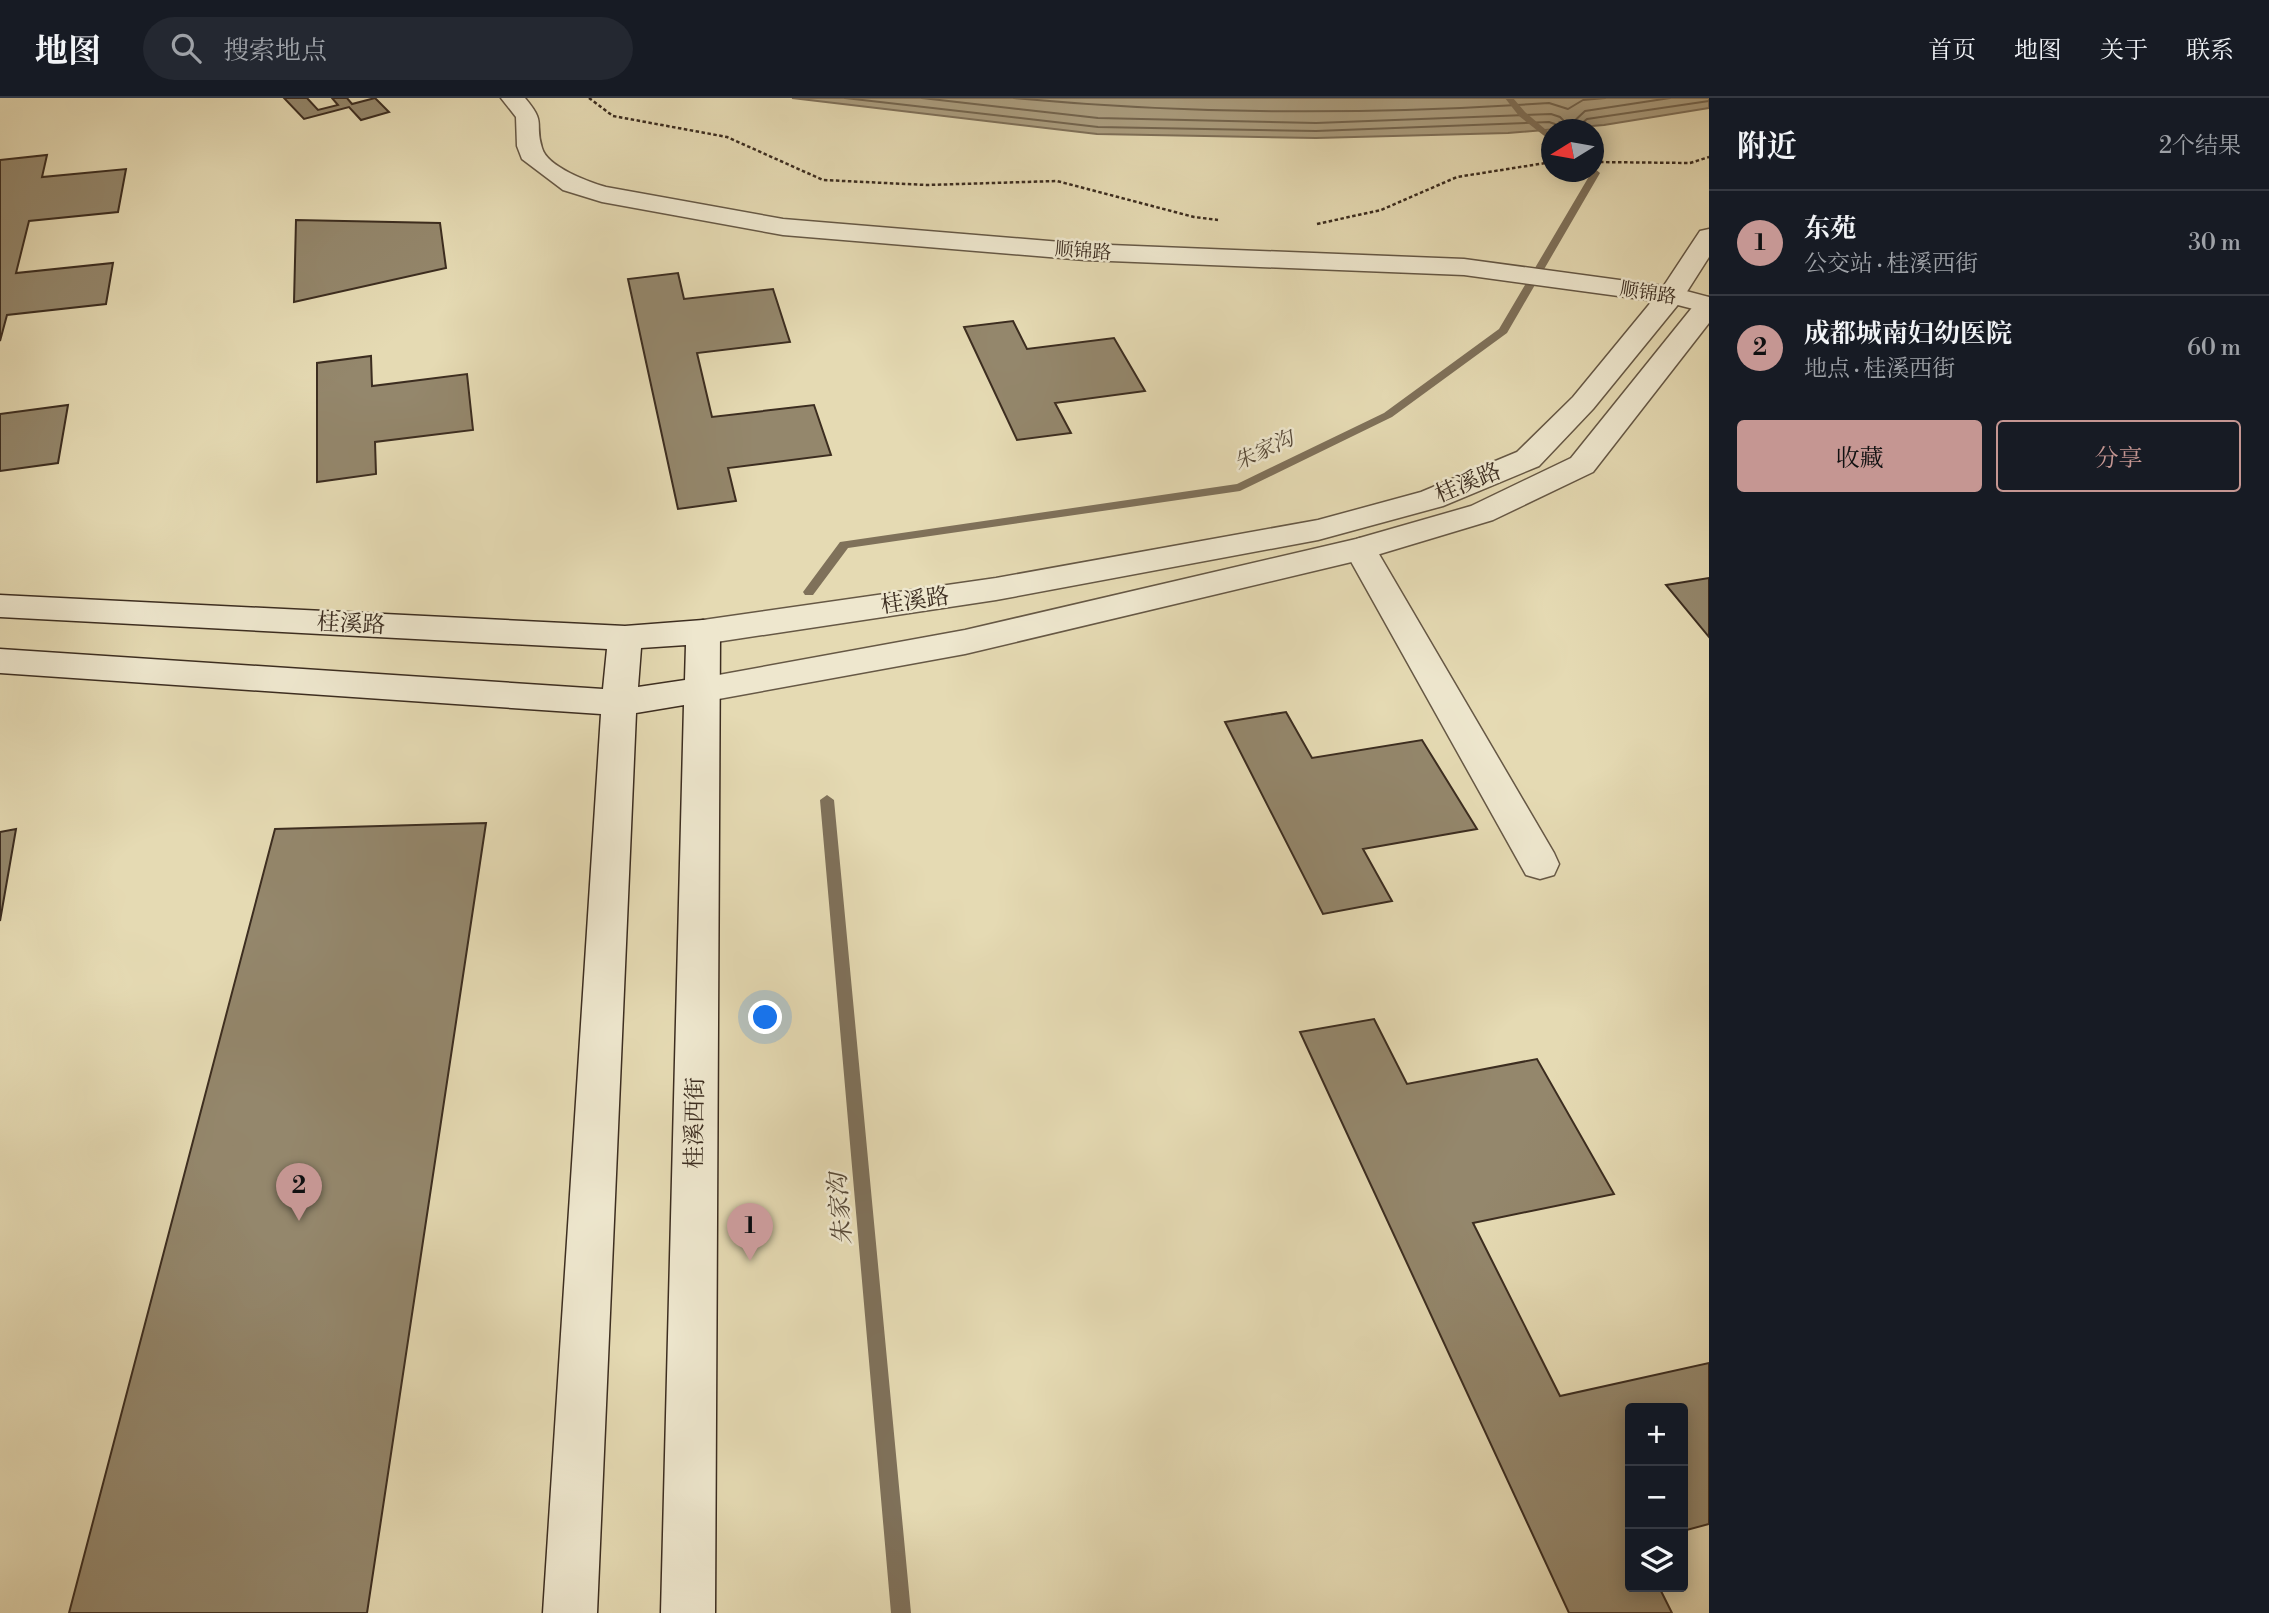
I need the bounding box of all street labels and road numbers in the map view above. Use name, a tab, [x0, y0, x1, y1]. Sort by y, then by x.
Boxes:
street label: 顺锦路	[1054, 237, 1112, 265]
street label: 顺锦路	[1618, 277, 1678, 309]
street label: 桂溪路	[1431, 457, 1505, 509]
street label: 桂溪路	[879, 582, 951, 620]
street label: 桂溪路	[316, 608, 386, 640]
street label: 桂溪西街	[680, 1077, 710, 1169]

